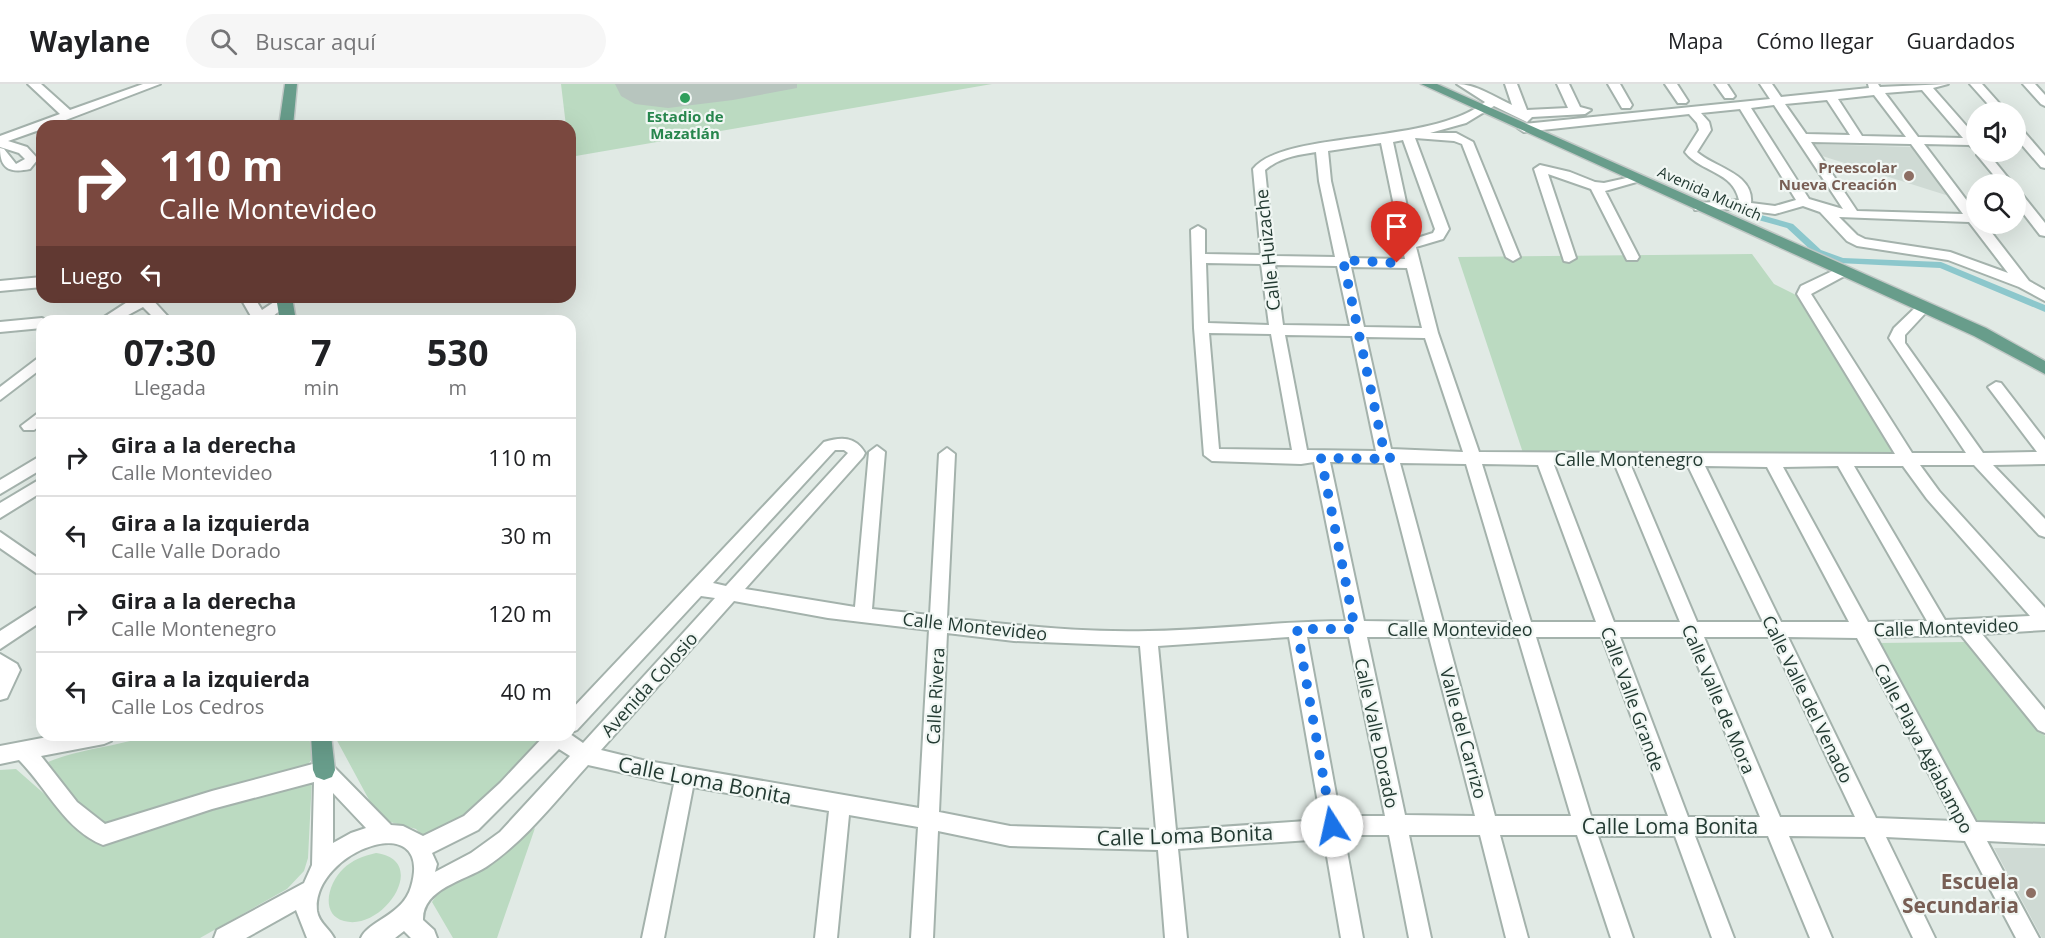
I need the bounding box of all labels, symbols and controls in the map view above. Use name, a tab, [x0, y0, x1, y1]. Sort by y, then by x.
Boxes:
search box	[186, 14, 606, 68]
text: Waylane	[30, 22, 150, 60]
icon: search	[207, 25, 240, 58]
text: Buscar aquí	[255, 26, 376, 56]
text: Mapa	[1668, 27, 1723, 55]
text: Cómo llegar	[1756, 27, 1874, 55]
text: Guardados	[1907, 27, 2015, 55]
marker: Estadio de Mazatlán	[678, 91, 692, 105]
map controls	[1966, 102, 2026, 234]
button: sound	[1966, 102, 2026, 162]
place label: Estadio de Mazatlán	[646, 106, 724, 143]
text: 110 m	[159, 136, 283, 193]
icon: right	[60, 144, 138, 222]
place label: Preescolar Nueva Creación	[1779, 157, 1897, 194]
street label: Avenida Munich	[1655, 161, 1765, 225]
marker: Preescolar Nueva Creación	[1902, 169, 1916, 183]
button: search	[1966, 174, 2026, 234]
street label: Calle Huizache	[1249, 188, 1285, 312]
text: Calle Montevideo	[159, 190, 377, 227]
pin	[1371, 201, 1422, 263]
icon: arrive	[1380, 210, 1413, 243]
icon: left	[135, 258, 168, 291]
text: Luego	[60, 260, 123, 290]
text: 07:30	[123, 328, 216, 377]
text: 7	[311, 328, 332, 377]
text: 530	[427, 328, 489, 377]
text: Llegada	[134, 374, 206, 401]
text: min	[303, 374, 339, 401]
text: m	[448, 374, 467, 401]
text: Gira a la derecha	[111, 429, 296, 459]
icon: right	[60, 441, 93, 474]
text: 110 m	[488, 442, 552, 472]
street label: Calle Montenegro	[1555, 447, 1703, 471]
text: Calle Montevideo	[111, 459, 272, 486]
text: Gira a la izquierda	[111, 507, 310, 537]
icon: left	[60, 519, 93, 552]
text: 30 m	[501, 520, 552, 550]
text: Calle Valle Dorado	[111, 537, 281, 564]
text: Gira a la derecha	[111, 585, 296, 615]
icon: right	[60, 597, 93, 630]
text: 120 m	[488, 598, 552, 628]
street label: Calle Montevideo	[902, 606, 1048, 646]
street label: Calle Valle del Venado	[1757, 611, 1859, 787]
street label: Calle Montevideo	[1873, 612, 2019, 642]
text: Calle Montenegro	[111, 615, 276, 642]
street label: Calle Montevideo	[1387, 617, 1533, 641]
street label: Calle Valle de Mora	[1677, 621, 1761, 777]
street label: Calle Valle Grande	[1596, 623, 1670, 775]
street label: Avenida Colosio	[596, 626, 702, 742]
street label: Calle Rivera	[920, 647, 950, 745]
street label: Calle Valle Dorado	[1349, 656, 1405, 810]
street label: Calle Playa Agiabampo	[1869, 659, 1979, 837]
text: Gira a la izquierda	[111, 663, 310, 693]
street label: Valle del Carrizo	[1435, 665, 1493, 801]
icon: left	[60, 675, 93, 708]
text: 40 m	[501, 676, 552, 706]
text: Calle Los Cedros	[111, 693, 264, 720]
street label: Calle Loma Bonita	[616, 749, 794, 811]
position arrow	[1300, 794, 1364, 858]
street label: Calle Loma Bonita	[1582, 812, 1758, 840]
street label: Calle Loma Bonita	[1096, 818, 1274, 852]
place label: Escuela Secundaria	[1902, 867, 2019, 919]
marker: Escuela Secundaria	[2024, 886, 2038, 900]

